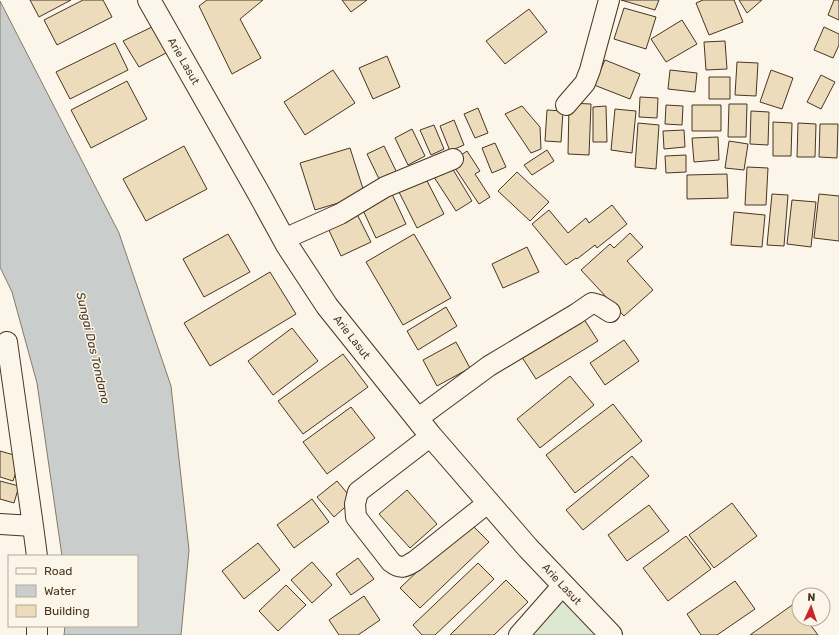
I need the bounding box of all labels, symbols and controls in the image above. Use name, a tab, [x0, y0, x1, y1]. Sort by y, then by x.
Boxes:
street label: Arie Lasut	[165, 36, 203, 88]
water label: Sungai Das Tondano	[73, 291, 113, 405]
street label: Arie Lasut	[331, 313, 373, 362]
legend	[8, 555, 138, 627]
street label: Arie Lasut	[539, 561, 585, 608]
text: Road	[44, 564, 72, 578]
text: Water	[44, 584, 76, 598]
north arrow	[791, 587, 831, 627]
text: N	[807, 591, 816, 604]
text: Building	[44, 604, 90, 618]

